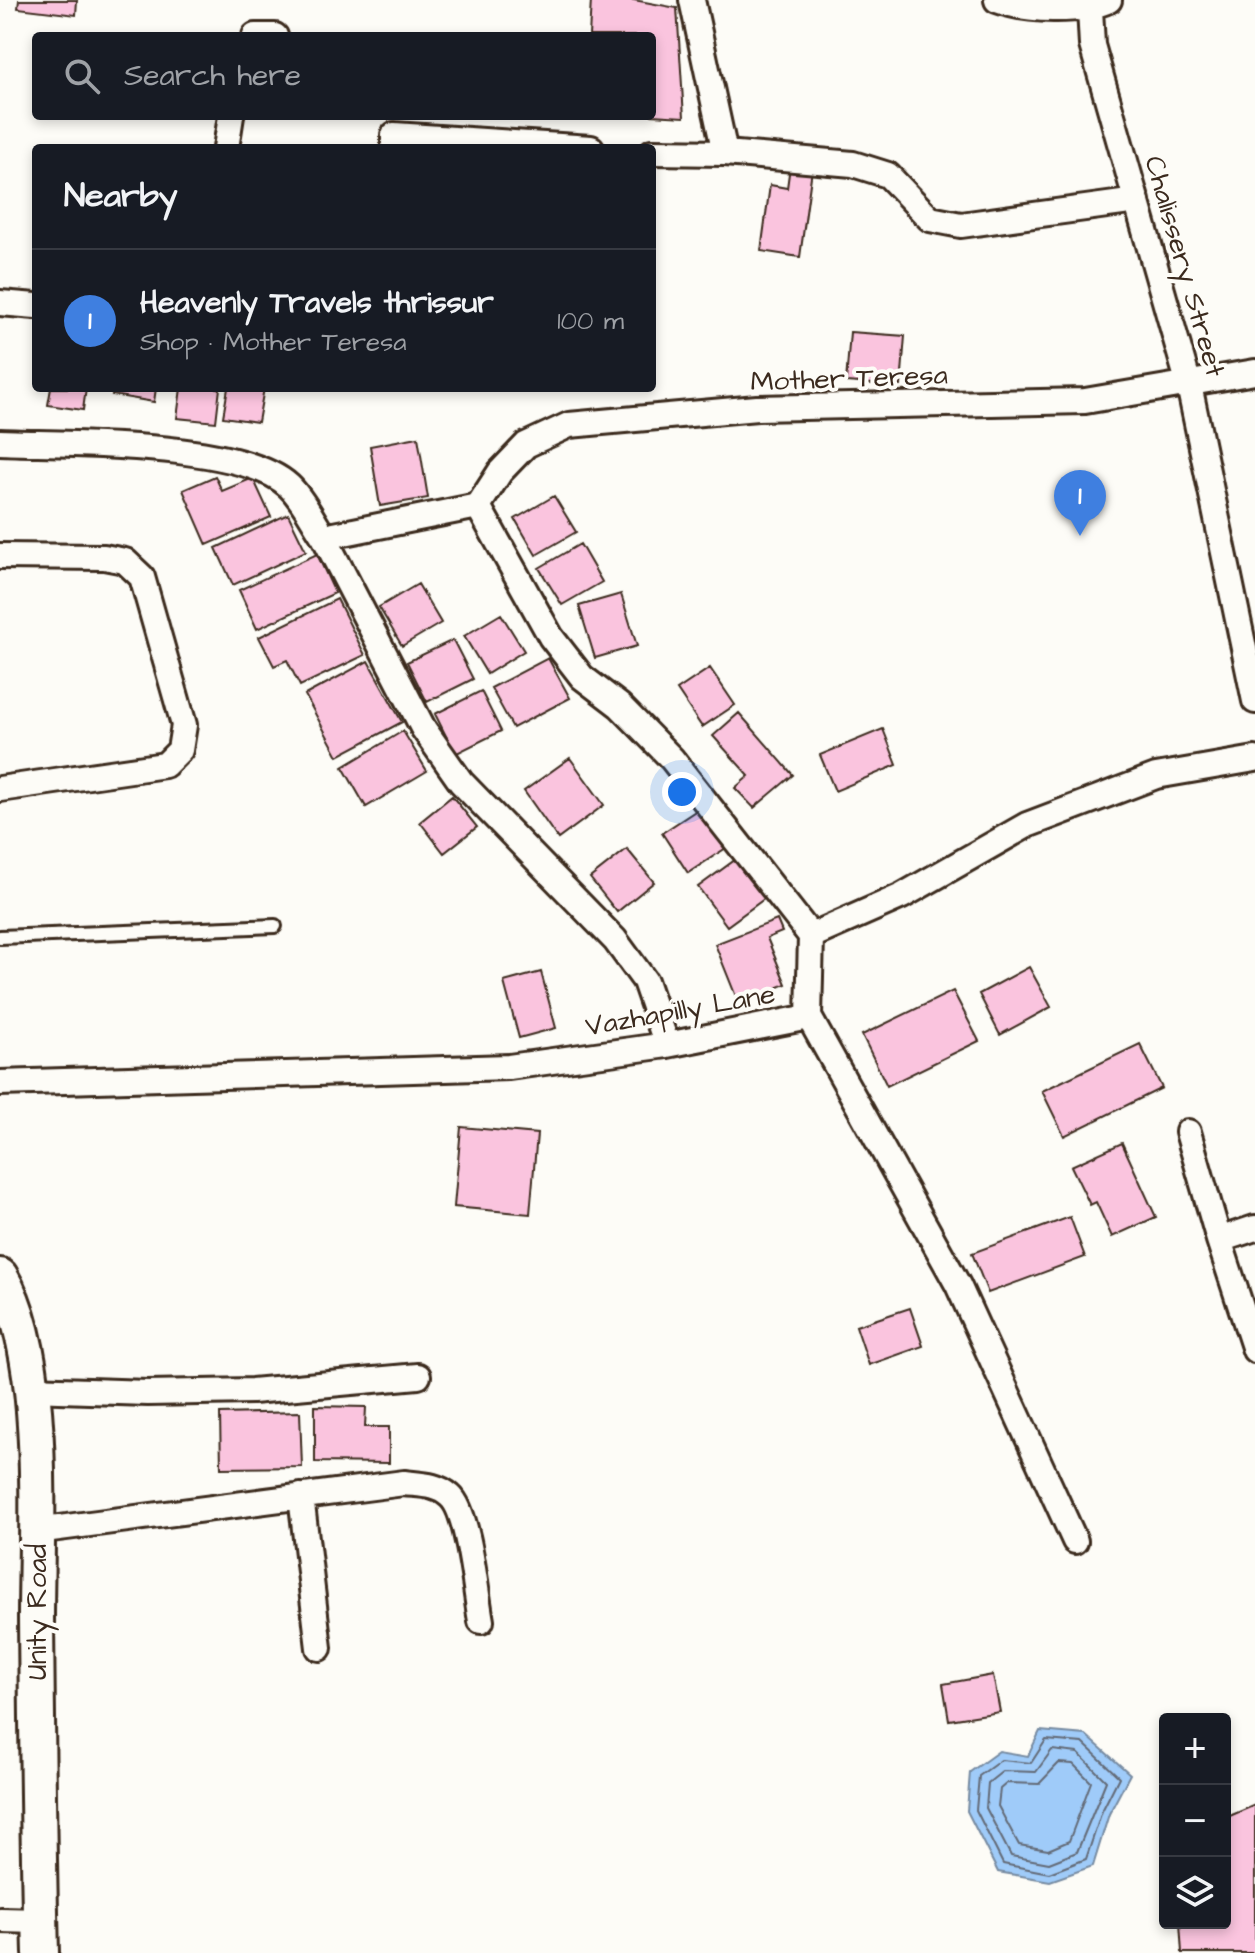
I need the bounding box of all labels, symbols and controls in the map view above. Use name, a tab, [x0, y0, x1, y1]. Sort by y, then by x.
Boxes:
search box	[32, 32, 656, 120]
icon: search	[60, 54, 104, 98]
text: Search here	[124, 55, 301, 97]
street label: Chalissery Street	[1132, 151, 1235, 383]
text: Nearby	[64, 172, 178, 220]
text: Heavenly Travels thrissur	[140, 282, 494, 324]
text: 1	[88, 303, 92, 339]
text: 100 m	[557, 303, 624, 339]
text: Shop · Mother Teresa	[140, 324, 406, 360]
street label: Mother Teresa	[750, 356, 948, 401]
pin: 1	[1054, 470, 1106, 536]
your location	[662, 772, 702, 812]
street label: Vazhapilly Lane	[582, 975, 778, 1048]
street label: Unity Road	[18, 1544, 59, 1680]
map controls	[1159, 1713, 1231, 1929]
button: +	[1159, 1713, 1231, 1785]
button: −	[1159, 1785, 1231, 1857]
button: layers	[1159, 1857, 1231, 1929]

